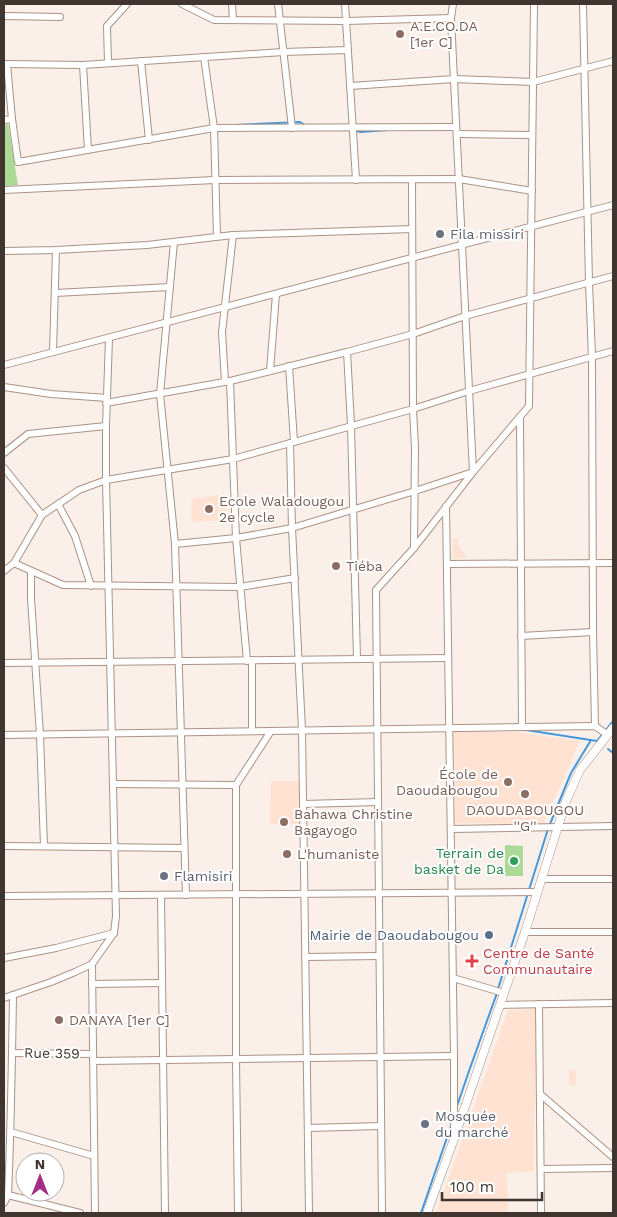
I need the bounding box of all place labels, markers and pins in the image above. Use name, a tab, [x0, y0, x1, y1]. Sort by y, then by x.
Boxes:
place label: A.E.CO.DA [1er C]	[410, 18, 478, 50]
marker: A.E.CO.DA [1er C]	[394, 28, 406, 40]
place label: Fila missiri	[450, 226, 524, 242]
marker: Fila missiri	[434, 228, 446, 240]
place label: Ecole Waladougou 2e cycle	[219, 493, 344, 525]
marker: Ecole Waladougou 2e cycle	[203, 503, 215, 515]
place label: Tiéba	[346, 558, 383, 574]
marker: Tiéba	[330, 560, 342, 572]
place label: École de Daoudabougou	[396, 766, 498, 798]
marker: École de Daoudabougou	[502, 776, 514, 788]
marker: DAOUDABOUGOU ''G''	[519, 788, 531, 800]
place label: DAOUDABOUGOU ''G''	[466, 802, 584, 834]
place label: Bahawa Christine Bagayogo	[294, 806, 413, 838]
marker: Bahawa Christine Bagayogo	[278, 816, 290, 828]
place label: Terrain de basket de Da	[414, 845, 504, 877]
place label: L'humaniste	[297, 846, 379, 862]
marker: L'humaniste	[281, 848, 293, 860]
marker: Terrain de basket de Da	[508, 855, 520, 867]
place label: Flamisiri	[174, 868, 232, 884]
marker: Flamisiri	[158, 870, 170, 882]
place label: Mairie de Daoudabougou	[310, 927, 479, 943]
marker: Mairie de Daoudabougou	[483, 929, 495, 941]
place label: Centre de Santé Communautaire	[483, 945, 594, 977]
marker: Centre de Santé Communautaire	[465, 954, 479, 968]
place label: DANAYA [1er C]	[69, 1012, 170, 1028]
marker: DANAYA [1er C]	[53, 1014, 65, 1026]
place label: Mosquée du marché	[435, 1108, 509, 1140]
marker: Mosquée du marché	[419, 1118, 431, 1130]

